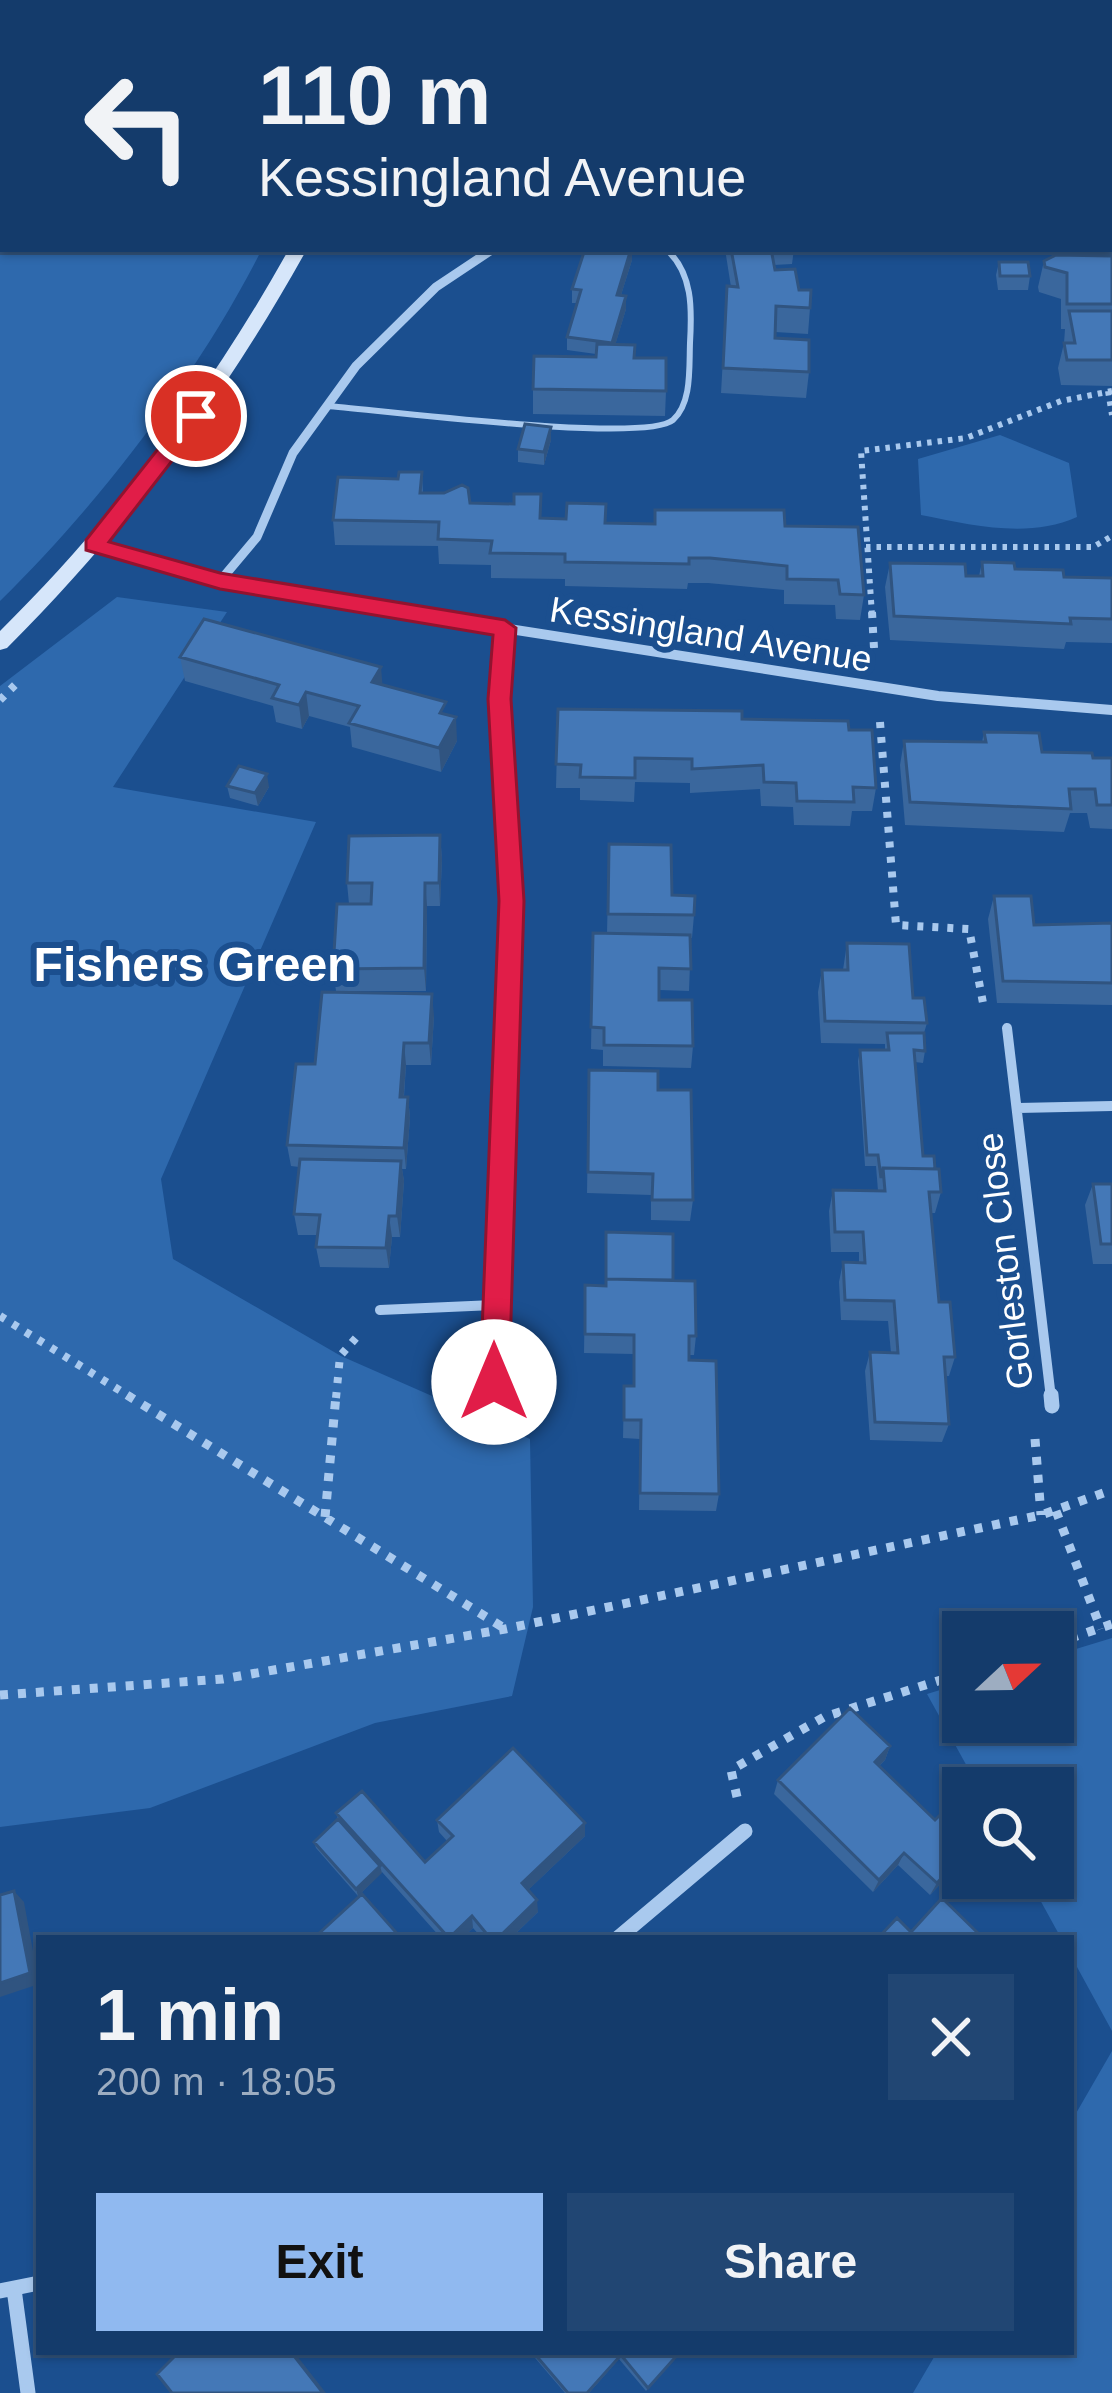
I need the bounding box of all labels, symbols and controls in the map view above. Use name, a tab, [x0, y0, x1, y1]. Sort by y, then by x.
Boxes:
icon: left	[60, 48, 216, 204]
text: 110 m	[258, 48, 492, 142]
text: Kessingland Avenue	[258, 147, 746, 207]
pin	[145, 365, 247, 467]
icon: arrive	[163, 383, 229, 449]
street label: Kessingland Avenue	[547, 588, 875, 680]
district label: Fishers Green	[34, 938, 356, 991]
street label: Gorleston Close	[969, 1130, 1041, 1392]
position arrow	[431, 1319, 557, 1445]
north arrow	[942, 1611, 1074, 1743]
map controls	[942, 1611, 1074, 1899]
button: search	[942, 1767, 1074, 1899]
button: close	[888, 1974, 1014, 2100]
text: 1 min	[96, 1975, 284, 2055]
text: 200 m · 18:05	[96, 2060, 337, 2103]
button: Exit	[96, 2193, 543, 2331]
button: Share	[567, 2193, 1014, 2331]

